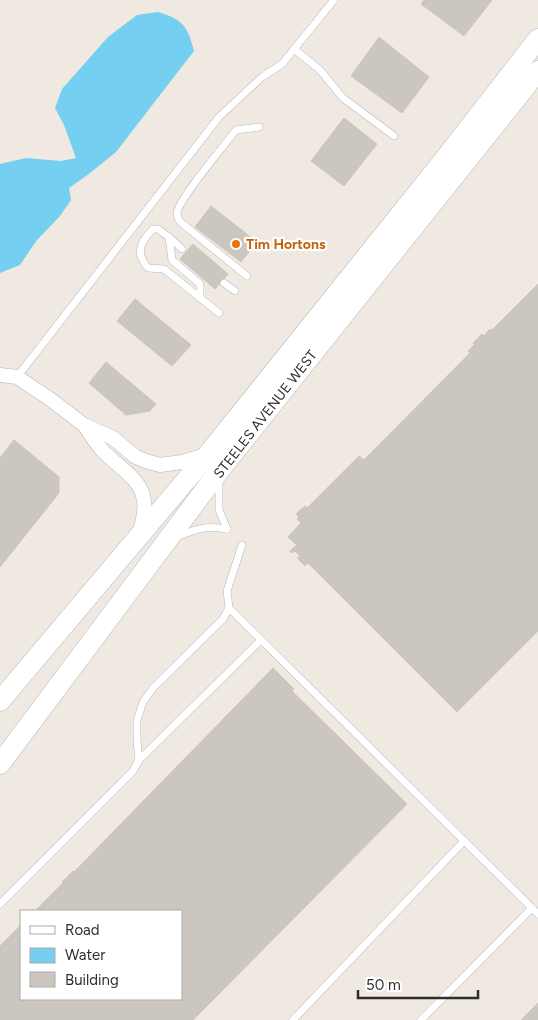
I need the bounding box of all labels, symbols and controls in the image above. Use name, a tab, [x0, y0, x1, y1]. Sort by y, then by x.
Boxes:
place label: Tim Hortons	[246, 236, 326, 253]
marker: Tim Hortons	[230, 238, 242, 250]
street label: STEELES AVENUE WEST	[210, 347, 321, 482]
legend	[20, 910, 182, 1000]
text: Road	[65, 921, 100, 939]
text: Water	[65, 946, 105, 964]
scale bar	[358, 968, 478, 1000]
text: Building	[65, 971, 119, 989]
text: 50 m	[366, 976, 401, 994]

